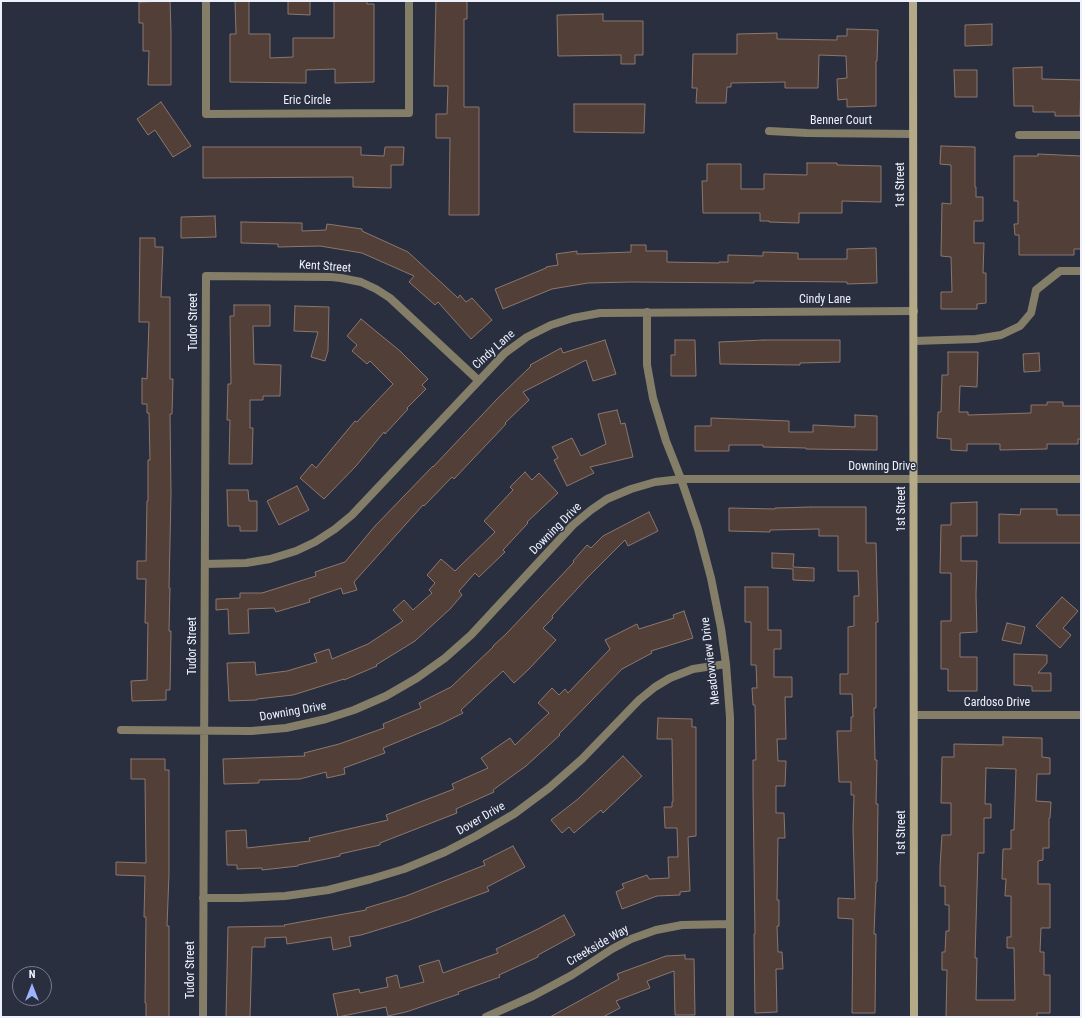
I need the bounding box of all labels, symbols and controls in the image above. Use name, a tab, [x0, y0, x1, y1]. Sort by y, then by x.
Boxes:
street label: Eric Circle	[283, 94, 331, 108]
street label: Benner Court	[810, 114, 872, 128]
street label: 1st Street	[894, 162, 908, 208]
street label: Kent Street	[298, 258, 352, 276]
street label: Tudor Street	[187, 293, 201, 351]
street label: Cindy Lane	[799, 293, 851, 307]
street label: Cindy Lane	[470, 327, 518, 373]
street label: Downing Drive	[848, 460, 916, 474]
street label: 1st Street	[895, 486, 909, 532]
street label: Downing Drive	[527, 500, 585, 558]
street label: Meadowview Drive	[698, 616, 724, 706]
street label: Tudor Street	[186, 617, 200, 675]
street label: Cardoso Drive	[964, 696, 1030, 710]
street label: Downing Drive	[258, 699, 328, 725]
street label: Dover Drive	[454, 799, 508, 839]
street label: 1st Street	[895, 810, 909, 856]
street label: Creekside Way	[564, 922, 632, 970]
street label: Tudor Street	[184, 941, 198, 999]
north arrow	[12, 966, 52, 1006]
text: N	[29, 968, 35, 981]

